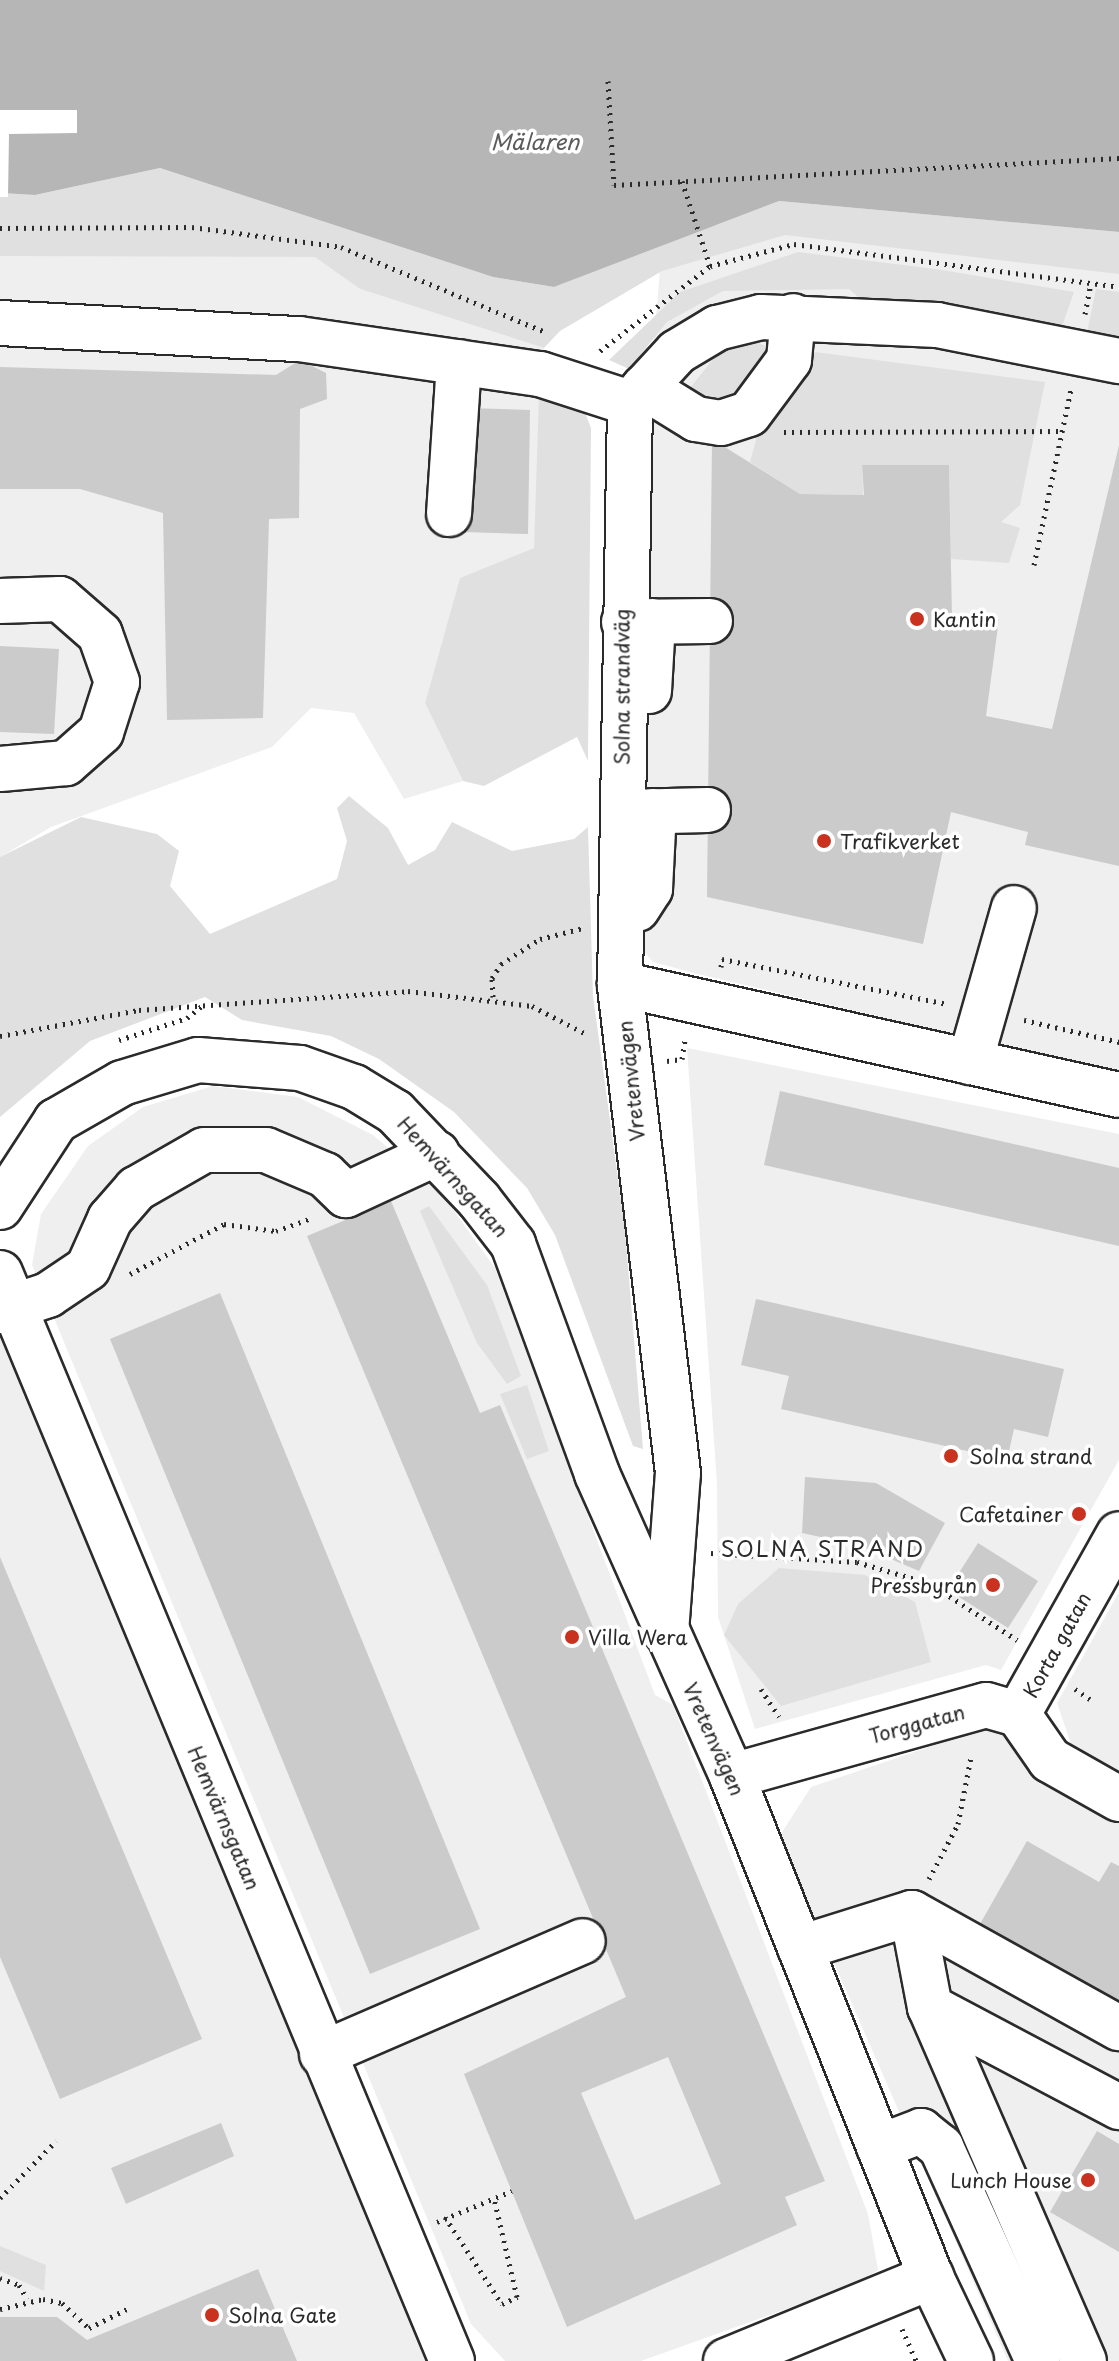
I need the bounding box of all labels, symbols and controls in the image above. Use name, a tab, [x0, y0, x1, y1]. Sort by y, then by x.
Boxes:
water label: Mälaren	[491, 128, 579, 154]
place label: Kantin	[933, 607, 996, 631]
street label: Solna strandväg	[610, 609, 634, 765]
marker: Kantin	[908, 610, 926, 628]
place label: Trafikverket	[840, 829, 960, 853]
marker: Trafikverket	[815, 832, 833, 850]
street label: Vretenvägen	[613, 1019, 649, 1143]
street label: Hemvärnsgatan	[393, 1112, 513, 1242]
place label: Solna strand	[969, 1444, 1092, 1468]
marker: Solna strand	[940, 1445, 962, 1467]
place label: Cafetainer	[959, 1502, 1063, 1526]
marker: Cafetainer	[1070, 1505, 1088, 1523]
district label: SOLNA STRAND	[722, 1535, 924, 1561]
place label: Pressbyrån	[870, 1573, 977, 1597]
marker: Pressbyrån	[984, 1576, 1002, 1594]
street label: Korta gatan	[1018, 1588, 1096, 1702]
place label: Villa Wera	[588, 1625, 689, 1649]
marker: Villa Wera	[563, 1628, 581, 1646]
street label: Vretenvägen	[678, 1679, 750, 1799]
street label: Torggatan	[866, 1700, 968, 1748]
street label: Hemvärnsgatan	[183, 1743, 265, 1893]
place label: Lunch House	[951, 2168, 1072, 2192]
marker: Lunch House	[1079, 2171, 1097, 2189]
place label: Solna Gate	[228, 2303, 336, 2327]
marker: Solna Gate	[203, 2306, 221, 2324]

